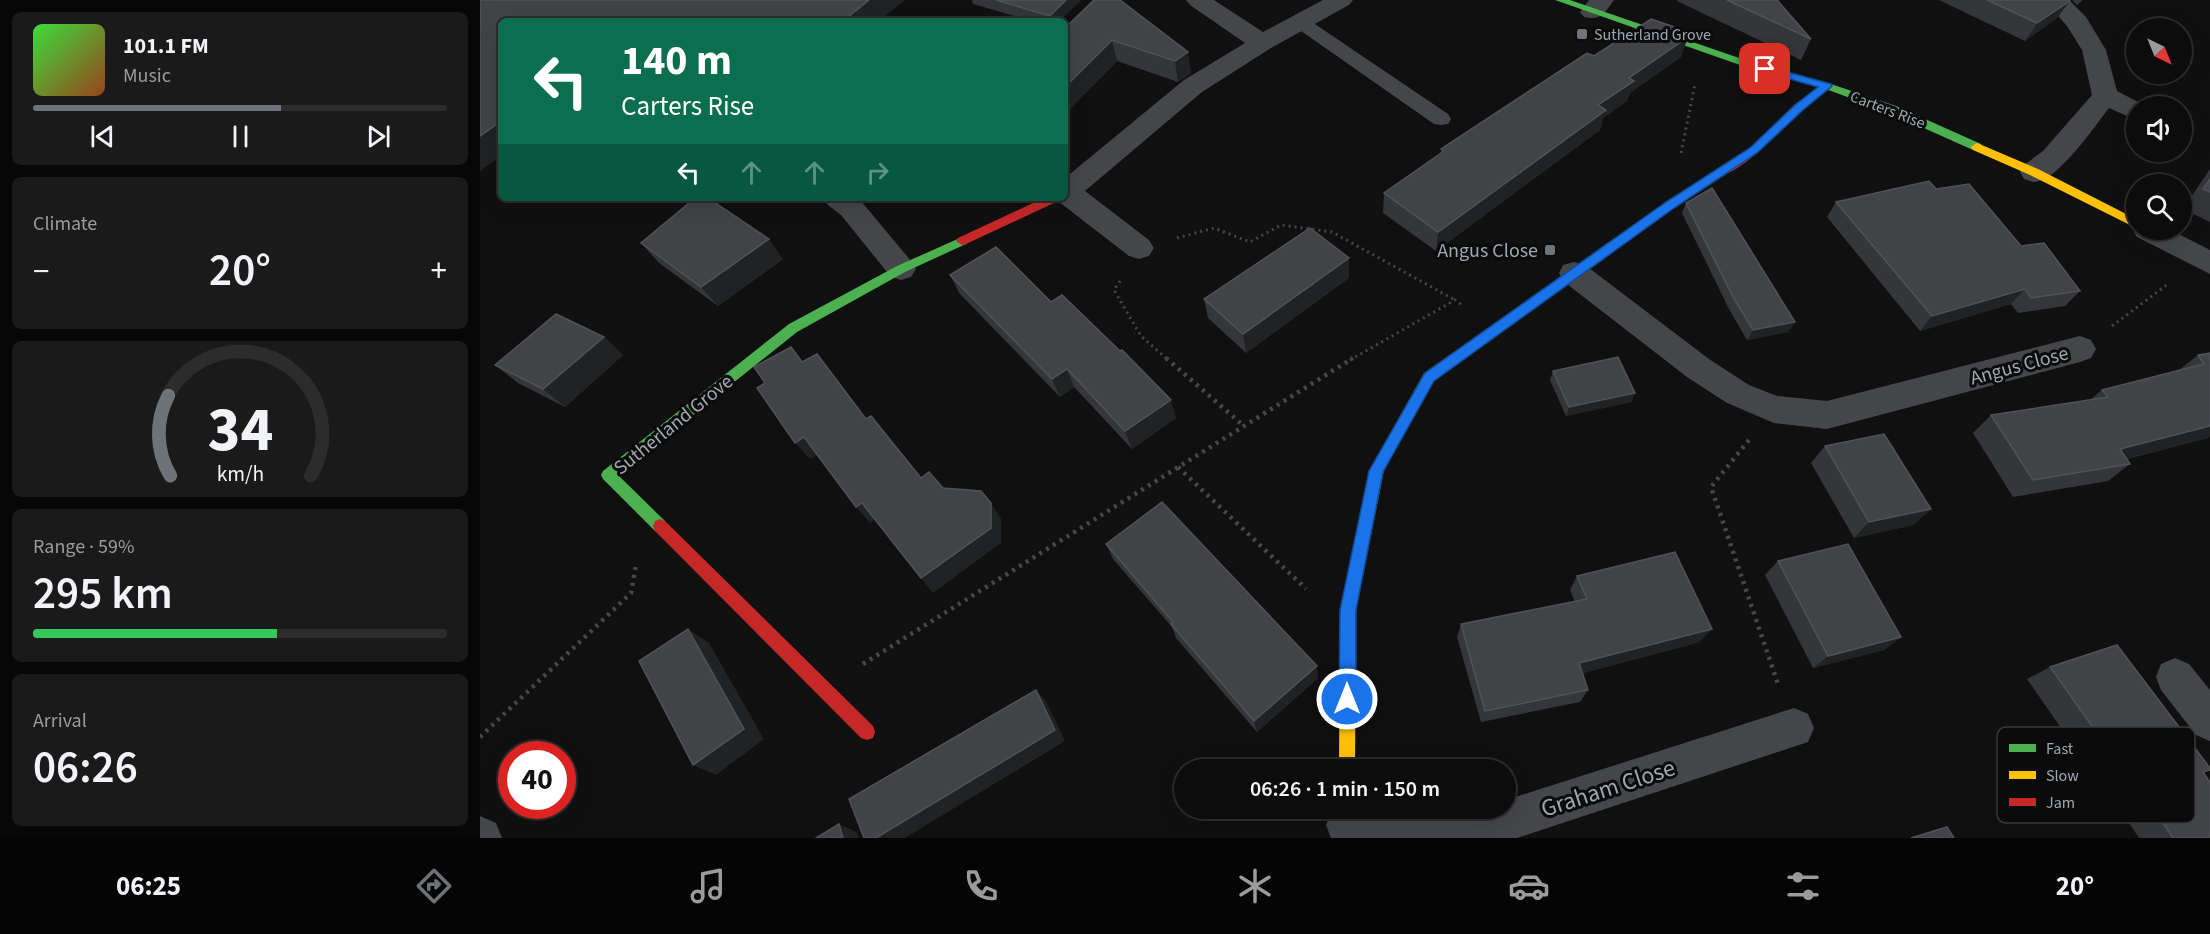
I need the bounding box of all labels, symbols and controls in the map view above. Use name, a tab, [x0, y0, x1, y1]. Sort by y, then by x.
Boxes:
north arrow	[2126, 18, 2192, 84]
map controls	[2126, 18, 2192, 240]
place label: Sutherland Grove	[1594, 24, 1711, 46]
marker: Sutherland Grove	[1575, 27, 1589, 41]
text: 101.1 FM	[123, 30, 209, 62]
text: 140 m	[621, 31, 732, 91]
icon: left	[522, 42, 600, 120]
pin	[1739, 43, 1790, 94]
icon: arrive	[1748, 52, 1781, 85]
text: Music	[123, 62, 171, 90]
street label: Carters Rise	[1847, 86, 1928, 134]
text: Carters Rise	[621, 87, 754, 126]
button: sound	[2126, 96, 2192, 162]
icon: previous	[86, 120, 119, 153]
icon: pause	[224, 120, 257, 153]
icon: next	[362, 120, 395, 153]
icon: left	[672, 156, 705, 189]
icon: ahead	[735, 156, 768, 189]
icon: ahead	[798, 156, 831, 189]
icon: right	[861, 156, 894, 189]
button: search	[2126, 174, 2192, 240]
text: Climate	[33, 210, 97, 238]
place label: Angus Close	[1437, 237, 1538, 265]
text: 20°	[209, 239, 271, 303]
marker: Angus Close	[1543, 243, 1557, 257]
text: −	[33, 248, 49, 295]
text: +	[431, 248, 447, 295]
street label: Angus Close	[1967, 339, 2072, 393]
street label: Sutherland Grove	[608, 368, 739, 482]
text: 34	[207, 386, 273, 475]
text: km/h	[216, 459, 264, 490]
text: Range · 59%	[33, 533, 134, 561]
text: 295 km	[33, 562, 173, 626]
position arrow	[1315, 667, 1379, 731]
text: Arrival	[33, 707, 87, 735]
legend	[1997, 727, 2195, 823]
text: 06:26	[33, 736, 138, 800]
text: Fast	[2046, 738, 2074, 760]
speed limit sign: 40	[498, 741, 576, 819]
street label: Graham Close	[1537, 750, 1680, 827]
text: Slow	[2046, 765, 2079, 787]
text: 06:26 · 1 min · 150 m	[1250, 773, 1440, 805]
text: Jam	[2046, 792, 2075, 814]
icon: directions	[413, 865, 455, 907]
icon: music	[687, 865, 729, 907]
icon: phone	[960, 865, 1002, 907]
icon: climate	[1234, 865, 1276, 907]
icon: car	[1508, 865, 1550, 907]
icon: filters	[1782, 865, 1824, 907]
text: 06:25	[116, 867, 181, 906]
text: 20°	[2056, 867, 2094, 906]

